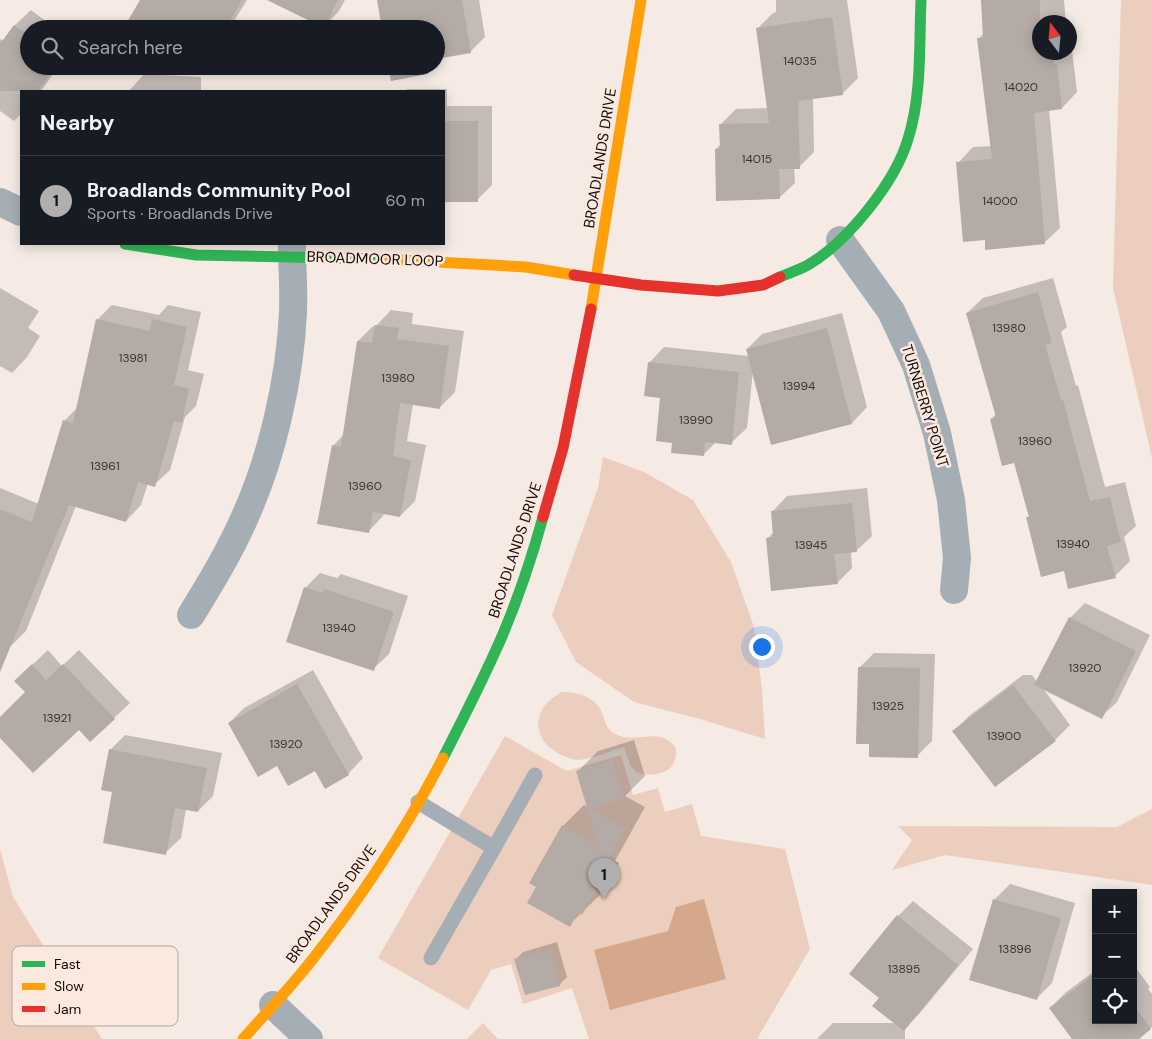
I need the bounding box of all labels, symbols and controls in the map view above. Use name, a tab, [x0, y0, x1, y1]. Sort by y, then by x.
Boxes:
north arrow	[1032, 15, 1077, 60]
search box	[20, 20, 445, 75]
icon: search	[38, 34, 66, 62]
text: Search here	[78, 35, 183, 60]
house number: 14035	[783, 53, 817, 69]
house number: 14020	[1004, 79, 1038, 95]
street label: BROADLANDS DRIVE	[579, 87, 621, 229]
text: Nearby	[40, 109, 114, 137]
house number: 14015	[742, 151, 772, 167]
text: Broadlands Community Pool	[87, 178, 350, 203]
text: 1	[53, 190, 59, 211]
text: 60 m	[385, 190, 425, 211]
house number: 14000	[982, 193, 1018, 209]
text: Sports · Broadlands Drive	[87, 203, 273, 224]
street label: BROADMOOR LOOP	[306, 247, 444, 271]
house number: 13980	[992, 320, 1026, 336]
street label: TURNBERRY POINT	[897, 342, 953, 470]
house number: 13981	[119, 350, 147, 366]
house number: 13980	[381, 370, 415, 386]
house number: 13994	[783, 378, 815, 394]
house number: 13990	[679, 412, 713, 428]
house number: 13960	[1018, 433, 1052, 449]
house number: 13961	[90, 458, 120, 474]
house number: 13960	[348, 478, 382, 494]
street label: BROADLANDS DRIVE	[484, 480, 546, 620]
house number: 13940	[1056, 536, 1090, 552]
house number: 13945	[795, 537, 827, 553]
house number: 13940	[322, 620, 356, 636]
your location	[749, 634, 775, 660]
house number: 13920	[1069, 660, 1101, 676]
house number: 13925	[872, 698, 904, 714]
house number: 13921	[43, 710, 71, 726]
house number: 13900	[987, 728, 1021, 744]
house number: 13920	[270, 736, 302, 752]
street label: BROADLANDS DRIVE	[281, 841, 381, 967]
pin: 1	[588, 858, 620, 899]
map controls	[1092, 889, 1137, 1024]
button: +	[1092, 889, 1137, 934]
button: −	[1092, 934, 1137, 979]
house number: 13896	[999, 941, 1031, 957]
legend	[12, 946, 178, 1026]
text: Fast	[54, 955, 81, 973]
house number: 13895	[888, 961, 920, 977]
text: Slow	[54, 977, 84, 995]
button: locate	[1092, 979, 1137, 1024]
text: Jam	[54, 1000, 81, 1018]

